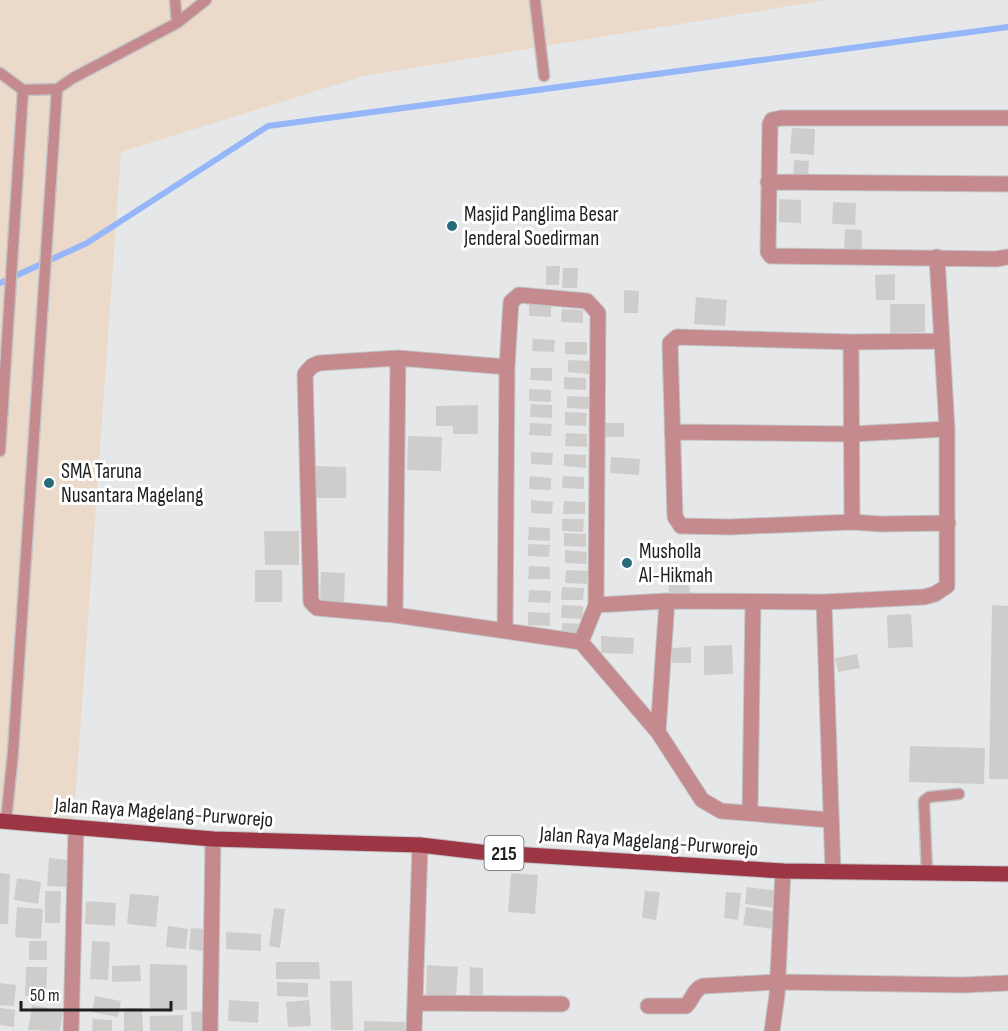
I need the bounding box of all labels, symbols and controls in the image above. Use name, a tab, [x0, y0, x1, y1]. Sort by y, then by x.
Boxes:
place label: Masjid Panglima Besar Jenderal Soedirman	[463, 202, 618, 251]
marker: Masjid Panglima Besar Jenderal Soedirman	[445, 219, 459, 233]
place label: SMA Taruna Nusantara Magelang	[61, 459, 203, 508]
marker: SMA Taruna Nusantara Magelang	[42, 476, 56, 490]
place label: Musholla Al-Hikmah	[638, 539, 713, 588]
marker: Musholla Al-Hikmah	[620, 556, 634, 570]
street label: Jalan Raya Magelang-Purworejo	[53, 792, 274, 833]
street label: Jalan Raya Magelang-Purworejo	[538, 821, 759, 862]
road number: 215	[484, 836, 524, 870]
scale bar	[21, 974, 171, 1012]
text: 50 m	[30, 985, 60, 1006]

